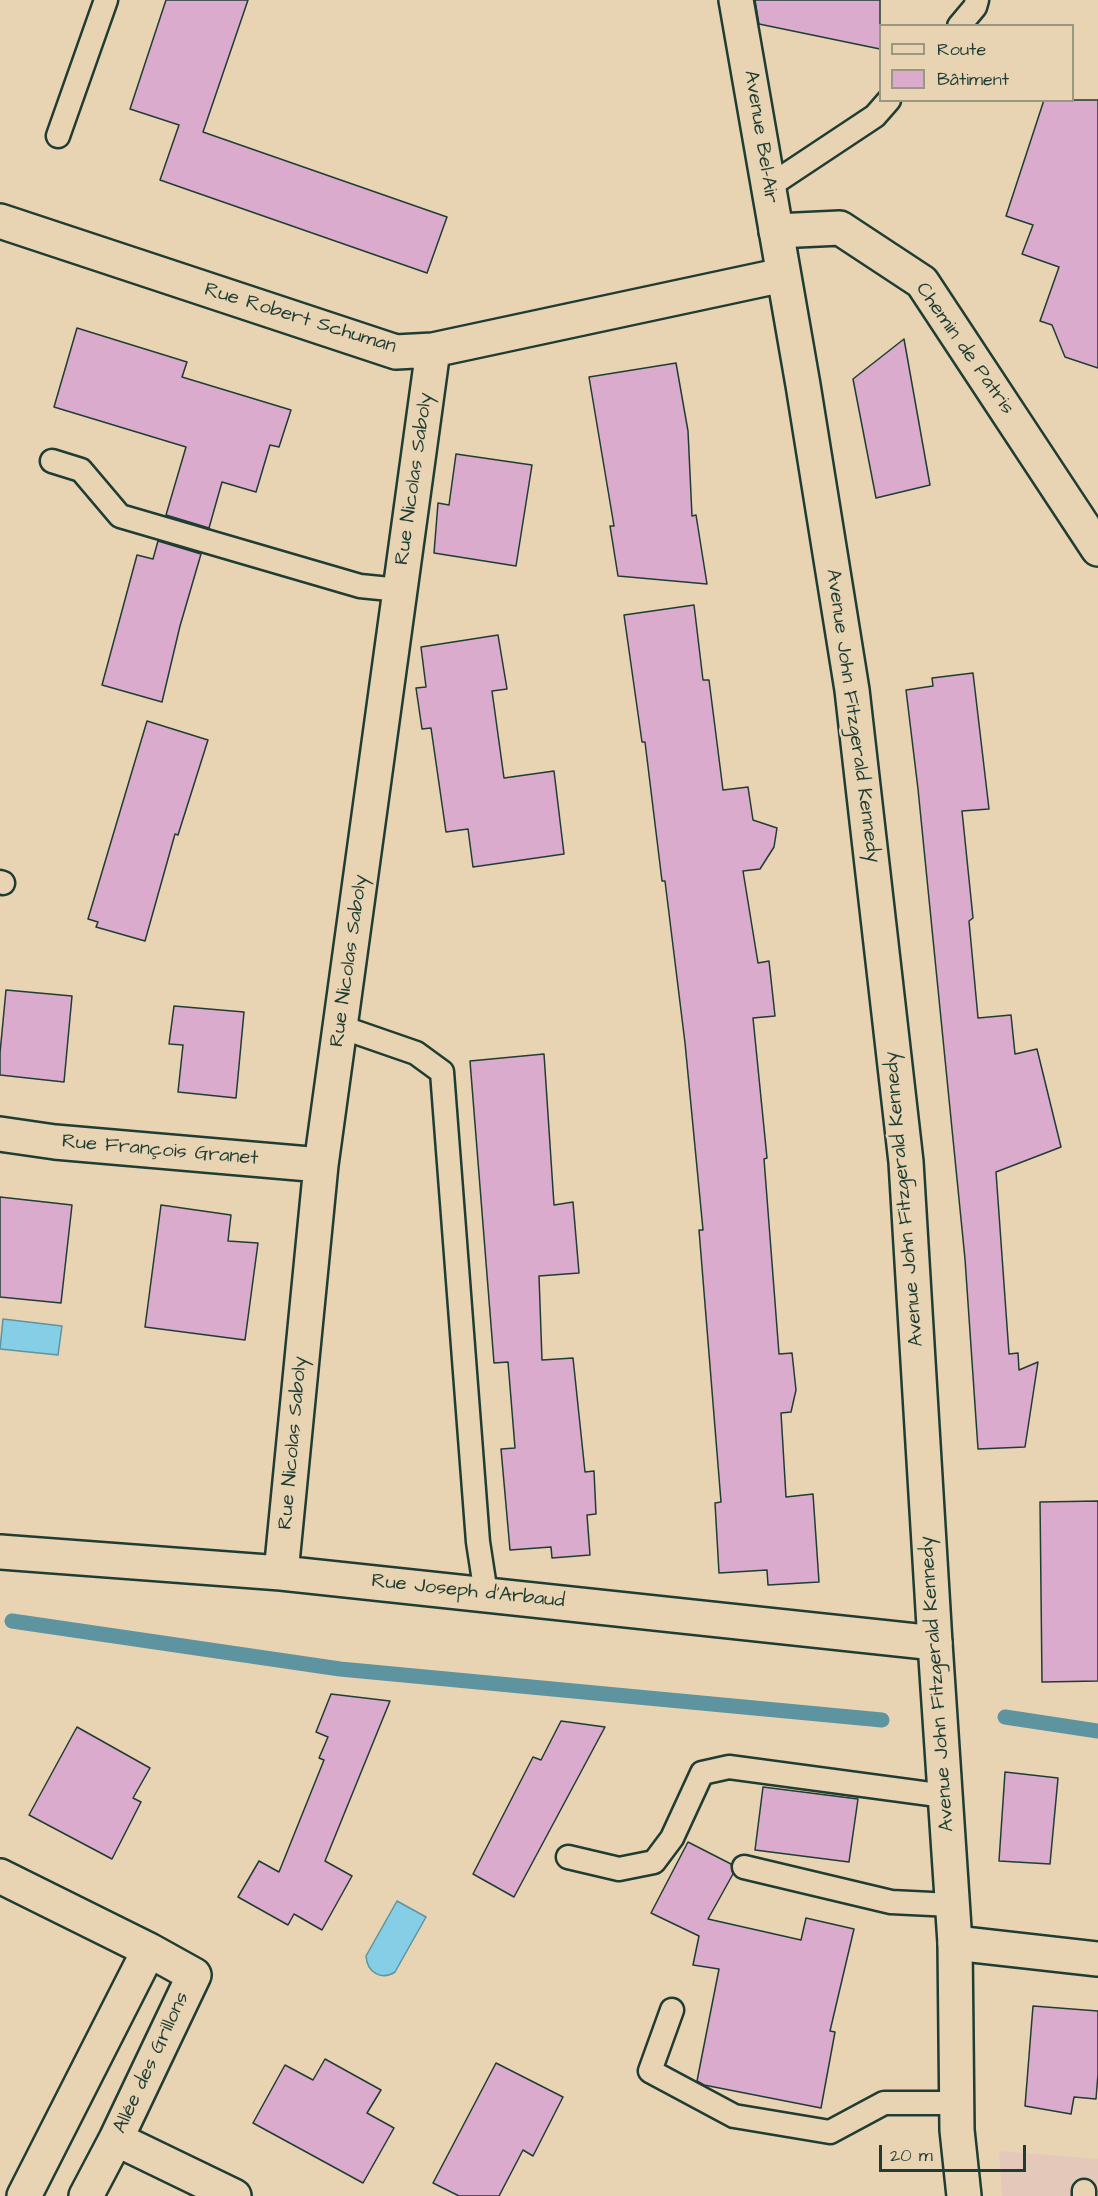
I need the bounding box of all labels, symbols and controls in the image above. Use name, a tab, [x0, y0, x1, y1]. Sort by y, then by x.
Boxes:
legend	[879, 24, 1074, 102]
text: Route	[937, 37, 986, 62]
text: Bâtiment	[937, 67, 1009, 92]
street label: Avenue Bel-Air	[738, 69, 782, 205]
street label: Rue Robert Schuman	[201, 278, 399, 360]
street label: Chemin de Patris	[910, 278, 1018, 420]
street label: Rue Nicolas Saboly	[391, 391, 439, 567]
street label: Avenue John Fitzgerald Kennedy	[819, 568, 885, 864]
street label: Rue Nicolas Saboly	[326, 873, 374, 1049]
street label: Avenue John Fitzgerald Kennedy	[880, 1050, 930, 1348]
street label: Rue François Granet	[61, 1130, 259, 1172]
street label: Rue Nicolas Saboly	[274, 1355, 314, 1531]
street label: Avenue John Fitzgerald Kennedy	[916, 1535, 960, 1833]
street label: Rue Joseph d'Arbaud	[370, 1570, 566, 1614]
street label: Allée des Grillons	[109, 1988, 195, 2138]
scale bar	[882, 2133, 1029, 2171]
text: 20 m	[890, 2143, 933, 2168]

